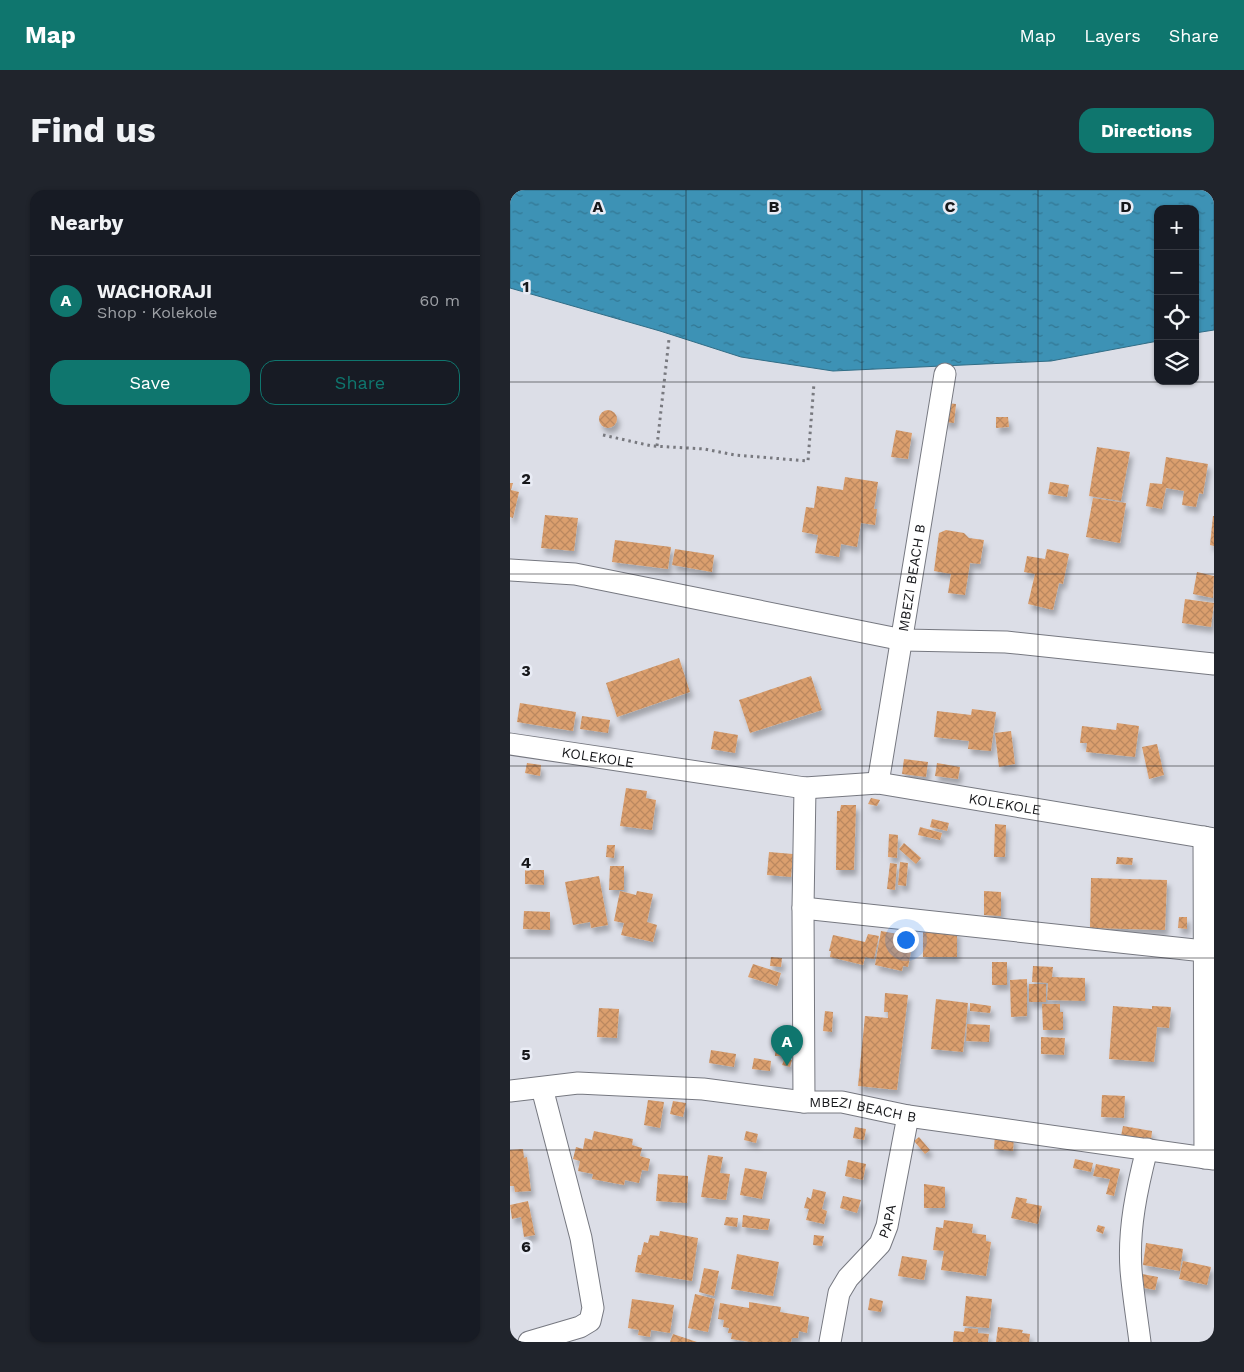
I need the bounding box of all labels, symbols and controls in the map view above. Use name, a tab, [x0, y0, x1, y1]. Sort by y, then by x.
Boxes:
text: Map	[25, 21, 76, 49]
text: Map	[1019, 25, 1056, 46]
text: Layers	[1084, 25, 1141, 46]
text: Share	[1169, 25, 1219, 46]
button: Directions	[1079, 108, 1214, 153]
text: Find us	[30, 109, 156, 151]
text: A	[593, 197, 604, 216]
text: B	[769, 197, 780, 216]
text: C	[945, 197, 956, 216]
text: D	[1120, 197, 1132, 216]
map controls	[1154, 205, 1199, 385]
button: +	[1154, 205, 1199, 250]
text: Nearby	[50, 210, 123, 235]
button: −	[1154, 250, 1199, 295]
text: 1	[523, 277, 529, 296]
text: WACHORAJI	[97, 280, 212, 303]
text: A	[61, 291, 71, 310]
text: 60 m	[420, 291, 460, 310]
button: locate	[1154, 295, 1199, 340]
text: Shop · Kolekole	[97, 303, 217, 322]
button: layers	[1154, 340, 1199, 385]
button: Save	[50, 360, 250, 405]
button: Share	[260, 360, 460, 405]
text: 2	[521, 469, 531, 488]
street label: MBEZI BEACH B	[895, 523, 928, 633]
text: 3	[521, 661, 531, 680]
street label: KOLEKOLE	[561, 744, 635, 770]
street label: KOLEKOLE	[967, 790, 1042, 818]
text: 4	[521, 853, 531, 872]
your location	[893, 927, 919, 953]
pin: A	[771, 1025, 803, 1066]
text: 5	[521, 1045, 531, 1064]
street label: MBEZI BEACH B	[809, 1094, 917, 1125]
street label: PAPA	[875, 1203, 899, 1240]
text: 6	[521, 1237, 531, 1256]

